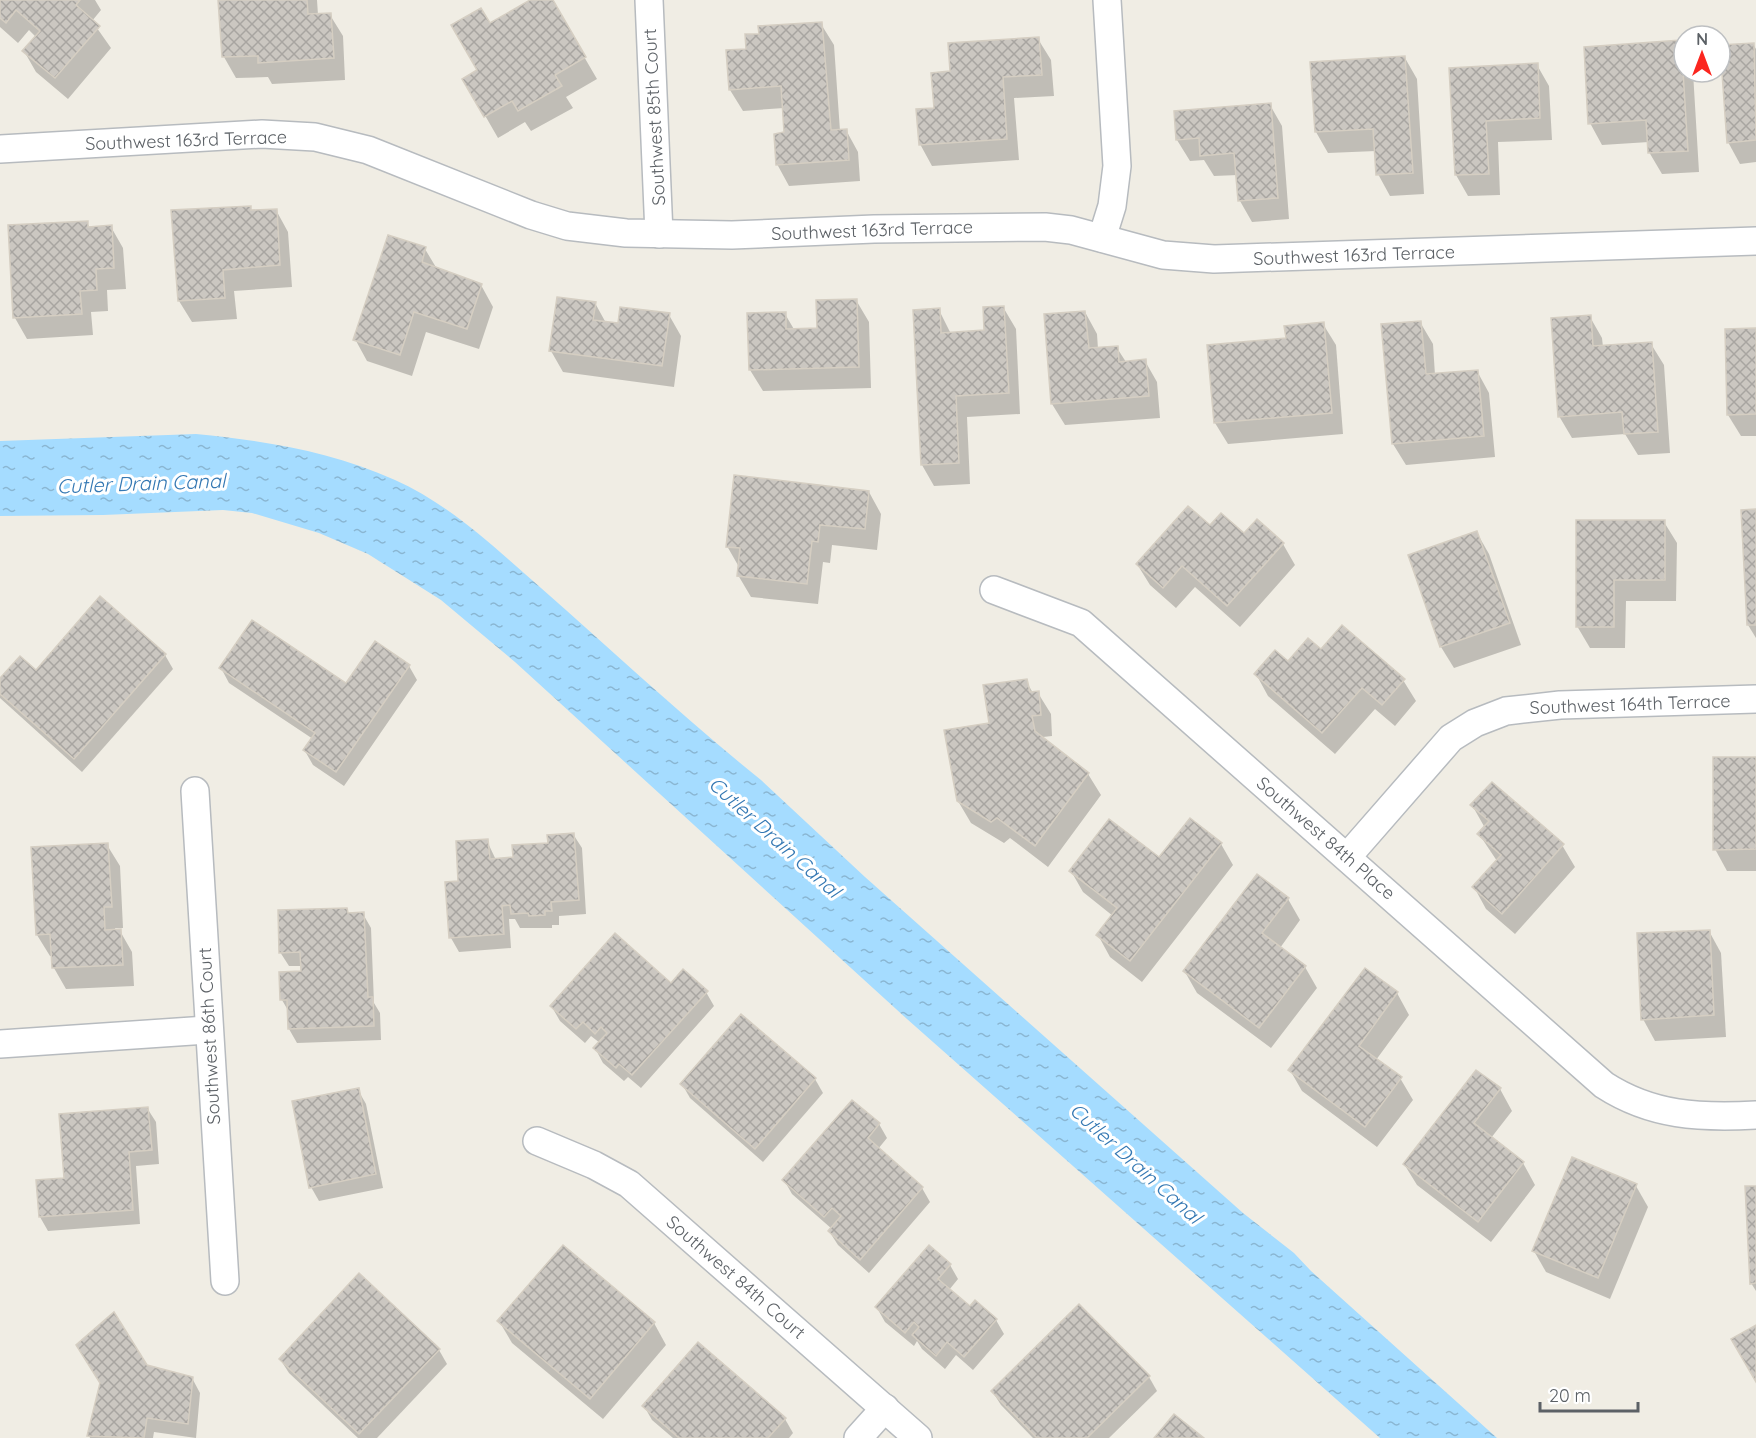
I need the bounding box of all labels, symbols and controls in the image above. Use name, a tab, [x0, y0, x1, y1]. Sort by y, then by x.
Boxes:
north arrow	[1672, 24, 1732, 84]
street label: Southwest 85th Court	[638, 28, 670, 206]
text: N	[1696, 29, 1708, 49]
street label: Southwest 163rd Terrace	[85, 125, 287, 155]
street label: Southwest 163rd Terrace	[771, 215, 973, 245]
street label: Southwest 163rd Terrace	[1253, 240, 1455, 270]
water label: Cutler Drain Canal	[56, 467, 228, 498]
street label: Southwest 164th Terrace	[1529, 689, 1731, 719]
water label: Cutler Drain Canal	[704, 771, 848, 904]
street label: Southwest 84th Place	[1252, 771, 1400, 905]
street label: Southwest 86th Court	[193, 947, 225, 1125]
water label: Cutler Drain Canal	[1065, 1097, 1209, 1230]
street label: Southwest 84th Court	[662, 1210, 810, 1344]
scale bar	[1540, 1375, 1638, 1413]
text: 20 m	[1549, 1384, 1591, 1407]

